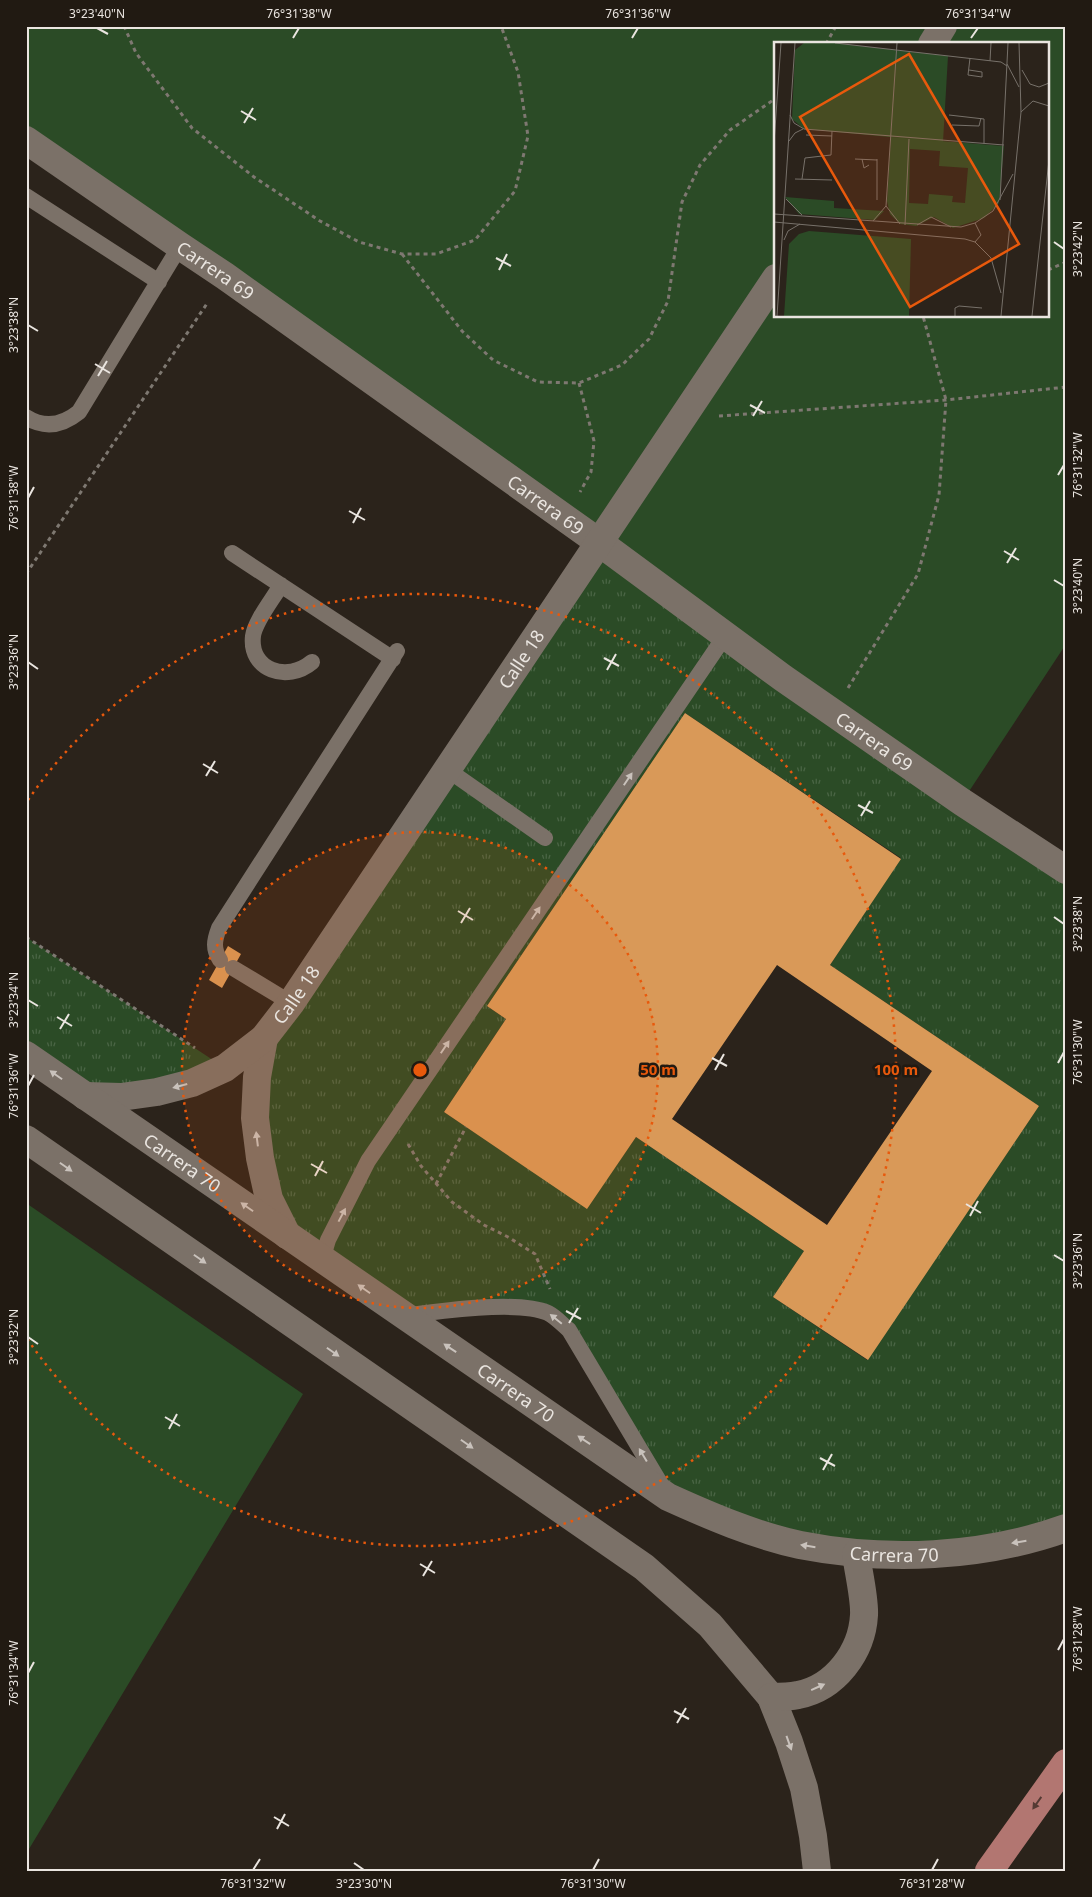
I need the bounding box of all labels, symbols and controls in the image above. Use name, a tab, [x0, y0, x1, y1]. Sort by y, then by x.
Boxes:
text: 3°23'40"N	[69, 5, 125, 22]
text: 76°31'38"W	[266, 5, 332, 22]
text: 76°31'36"W	[605, 5, 671, 22]
text: 76°31'34"W	[945, 5, 1011, 22]
inset map	[774, 42, 1050, 318]
text: 3°23'42"N	[1069, 221, 1086, 277]
street label: Carrera 69	[172, 235, 259, 305]
text: 3°23'38"N	[5, 297, 22, 353]
text: 76°31'32"W	[1069, 432, 1086, 498]
text: 76°31'38"W	[5, 465, 22, 531]
street label: Carrera 69	[503, 469, 589, 540]
text: 3°23'40"N	[1069, 558, 1086, 614]
street label: Calle 18	[493, 625, 549, 693]
text: 3°23'36"N	[5, 634, 22, 690]
street label: Carrera 69	[831, 706, 918, 776]
one-way arrow	[623, 772, 632, 785]
text: 3°23'38"N	[1069, 896, 1086, 952]
one-way arrow	[531, 906, 541, 920]
street label: Calle 18	[267, 961, 325, 1029]
text: 3°23'34"N	[5, 972, 22, 1028]
text: 76°31'30"W	[1069, 1019, 1086, 1085]
one-way arrow	[440, 1040, 449, 1054]
text: 76°31'36"W	[5, 1053, 22, 1119]
text: 50 m	[640, 1059, 676, 1079]
text: 100 m	[874, 1059, 918, 1079]
centre of rings	[411, 1061, 429, 1079]
one-way arrow	[49, 1070, 62, 1080]
one-way arrow	[172, 1082, 187, 1090]
street label: Carrera 70	[139, 1128, 226, 1198]
one-way arrow	[253, 1131, 261, 1147]
one-way arrow	[60, 1162, 73, 1172]
one-way arrow	[240, 1202, 254, 1212]
one-way arrow	[337, 1209, 346, 1222]
text: 3°23'36"N	[1069, 1233, 1086, 1289]
one-way arrow	[193, 1254, 207, 1264]
one-way arrow	[357, 1284, 371, 1294]
text: 3°23'32"N	[5, 1309, 22, 1365]
one-way arrow	[549, 1314, 562, 1325]
one-way arrow	[443, 1343, 457, 1353]
one-way arrow	[327, 1347, 340, 1357]
street label: Carrera 70	[473, 1357, 559, 1427]
one-way arrow	[577, 1435, 591, 1445]
one-way arrow	[460, 1439, 474, 1449]
one-way arrow	[639, 1448, 647, 1463]
one-way arrow	[1011, 1538, 1027, 1546]
street label: Carrera 70	[849, 1540, 939, 1567]
one-way arrow	[800, 1542, 816, 1550]
text: 76°31'28"W	[1069, 1606, 1086, 1672]
text: 76°31'34"W	[5, 1640, 22, 1706]
one-way arrow	[810, 1683, 825, 1691]
one-way arrow	[786, 1735, 793, 1750]
one-way arrow	[1032, 1796, 1043, 1809]
text: 76°31'32"W	[220, 1875, 286, 1892]
text: 3°23'30"N	[336, 1875, 392, 1892]
text: 76°31'30"W	[560, 1875, 626, 1892]
text: 76°31'28"W	[899, 1875, 965, 1892]

